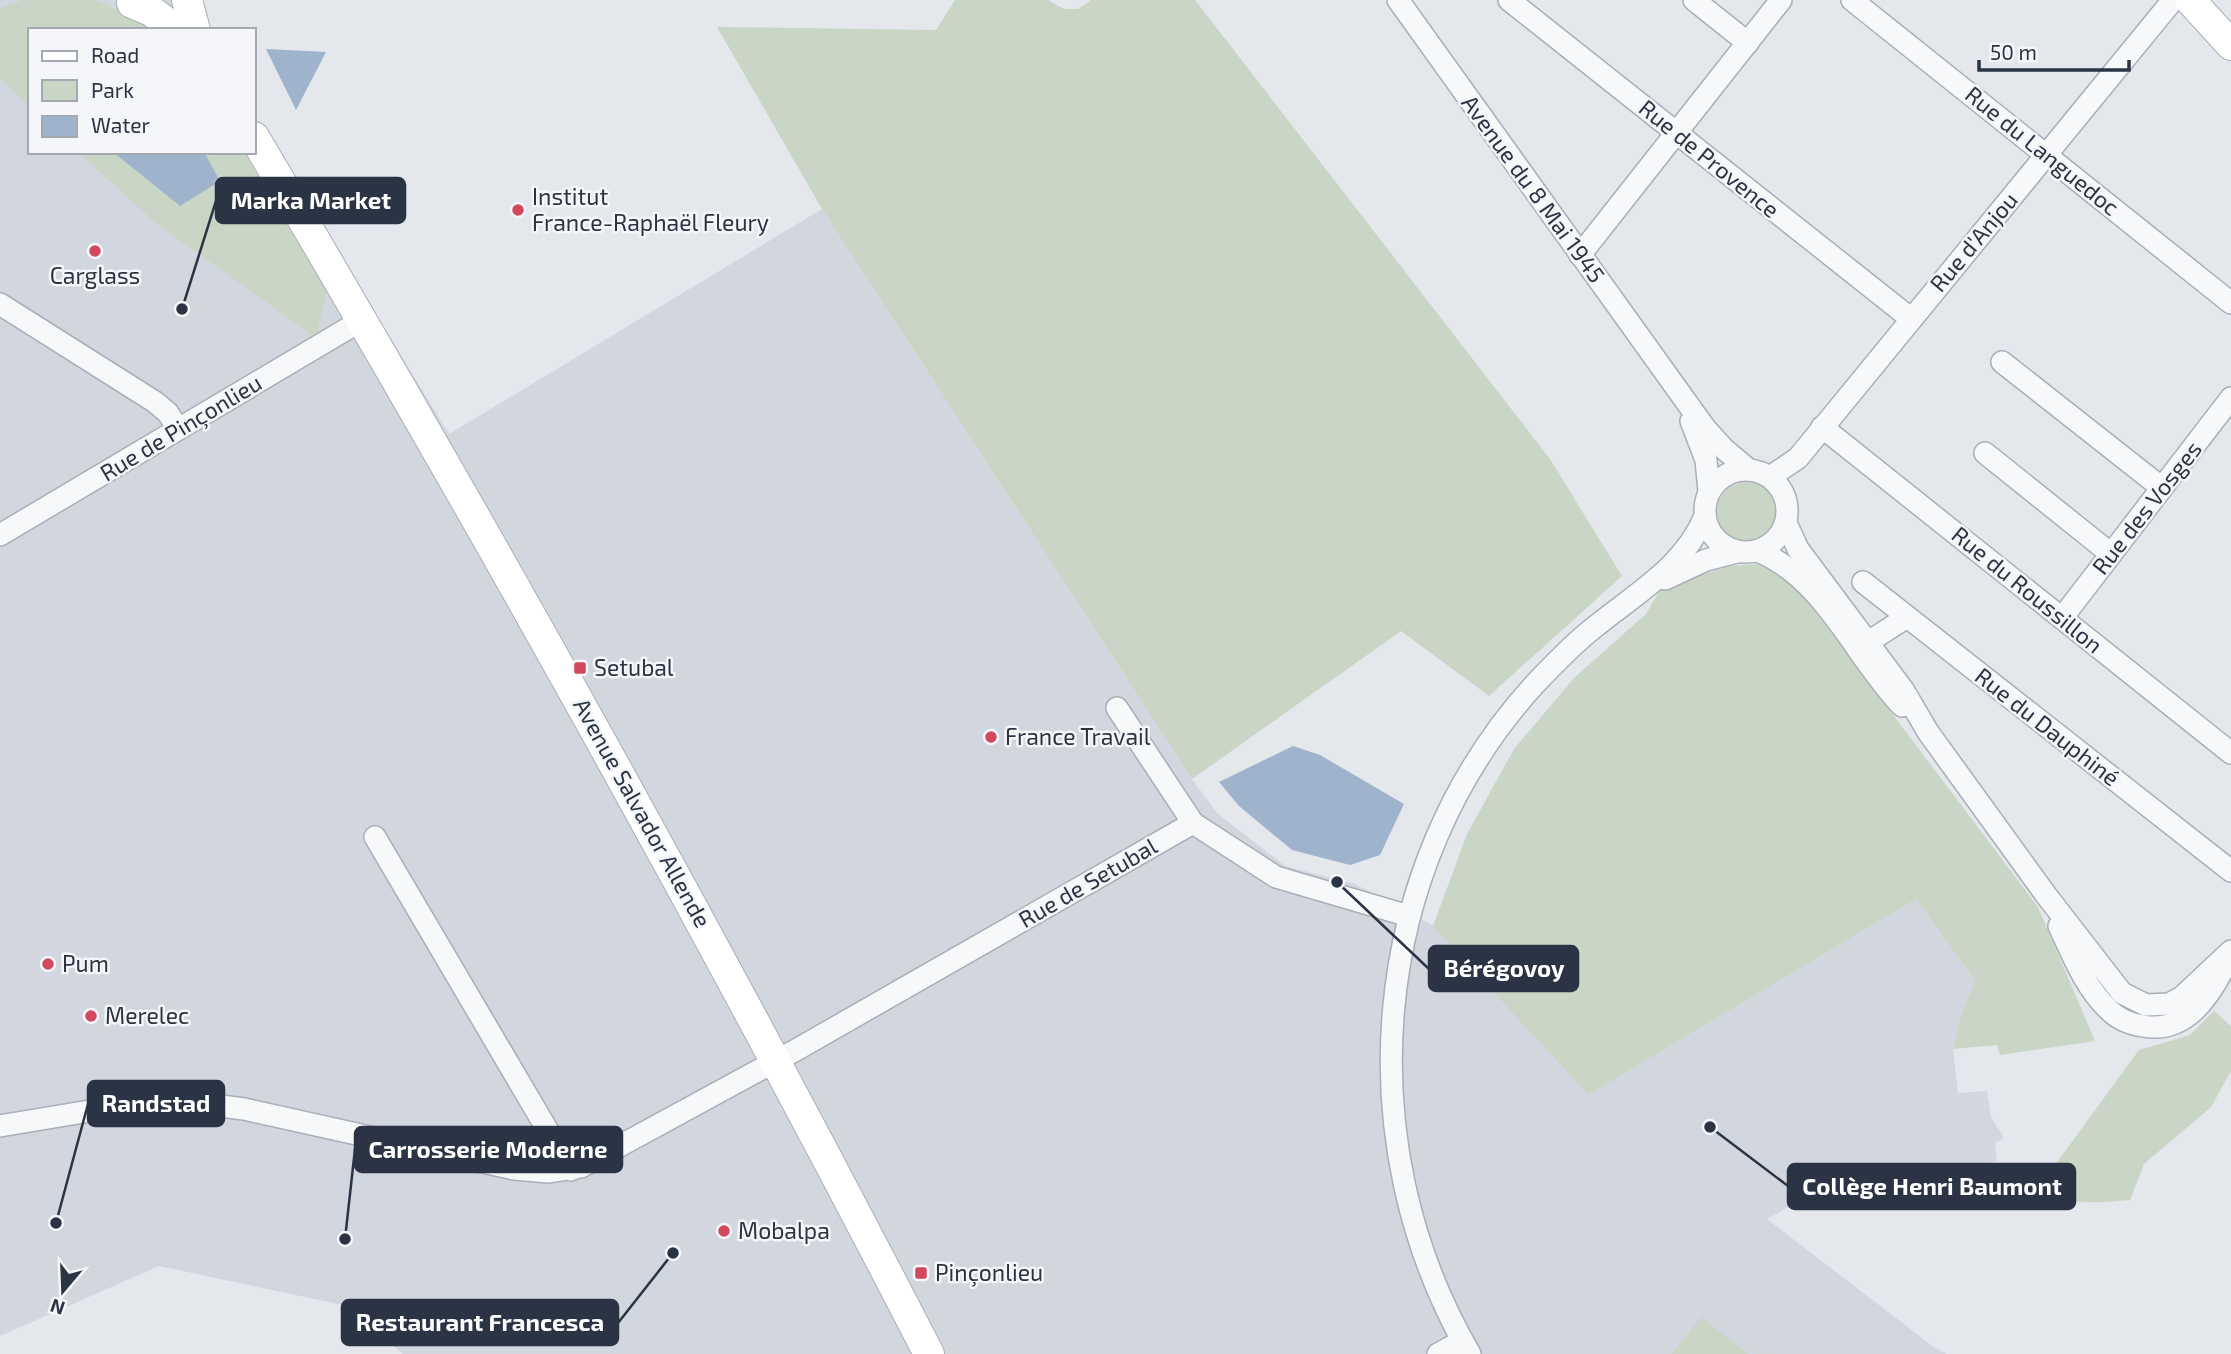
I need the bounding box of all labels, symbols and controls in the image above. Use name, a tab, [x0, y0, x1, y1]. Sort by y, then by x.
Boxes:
legend	[28, 28, 256, 154]
scale bar	[1979, 28, 2130, 72]
text: 50 m	[1990, 39, 2037, 64]
text: Road	[91, 42, 139, 67]
text: Park	[91, 77, 134, 102]
street label: Rue du Languedoc	[1960, 80, 2125, 221]
street label: Avenue du 8 Mai 1945	[1456, 89, 1611, 288]
street label: Rue de Provence	[1634, 93, 1785, 223]
text: Water	[91, 112, 150, 137]
callout: Marka Market	[216, 178, 405, 223]
place label: Institut France-Raphaël Fleury	[532, 182, 769, 236]
text: Marka Market	[231, 185, 391, 214]
street label: Rue d'Anjou	[1923, 186, 2023, 297]
marker: Institut France-Raphaël Fleury	[510, 202, 526, 218]
marker: Carglass	[87, 243, 103, 259]
place label: Carglass	[50, 261, 140, 289]
street label: Rue de Pinçonlieu	[95, 368, 267, 487]
street label: Rue des Vosges	[2086, 435, 2207, 580]
street label: Rue du Roussillon	[1947, 520, 2109, 659]
place label: Setubal	[594, 653, 674, 681]
marker: Setubal	[572, 660, 588, 676]
street label: Rue du Dauphiné	[1970, 661, 2125, 791]
street label: Avenue Salvador Allende	[568, 693, 718, 932]
place label: France Travail	[1005, 722, 1151, 750]
marker: France Travail	[983, 729, 999, 745]
street label: Rue de Setubal	[1013, 831, 1162, 933]
callout: Bérégovoy	[1429, 946, 1578, 991]
place label: Pum	[62, 949, 109, 977]
text: Bérégovoy	[1443, 953, 1565, 982]
marker: Pum	[40, 956, 56, 972]
place label: Merelec	[105, 1001, 189, 1029]
marker: Merelec	[83, 1008, 99, 1024]
callout: Randstad	[88, 1081, 224, 1126]
text: Randstad	[102, 1088, 210, 1117]
callout: Carrosserie Moderne	[355, 1127, 622, 1172]
text: Carrosserie Moderne	[368, 1134, 608, 1163]
callout: Collège Henri Baumont	[1788, 1164, 2075, 1209]
text: Collège Henri Baumont	[1802, 1171, 2062, 1200]
place label: Mobalpa	[738, 1216, 830, 1244]
marker: Mobalpa	[716, 1223, 732, 1239]
north arrow	[28, 1256, 98, 1326]
place label: Pinçonlieu	[935, 1258, 1043, 1287]
marker: Pinçonlieu	[913, 1265, 929, 1281]
text: N	[47, 1294, 68, 1321]
callout: Restaurant Francesca	[342, 1300, 618, 1345]
text: Restaurant Francesca	[356, 1307, 604, 1336]

